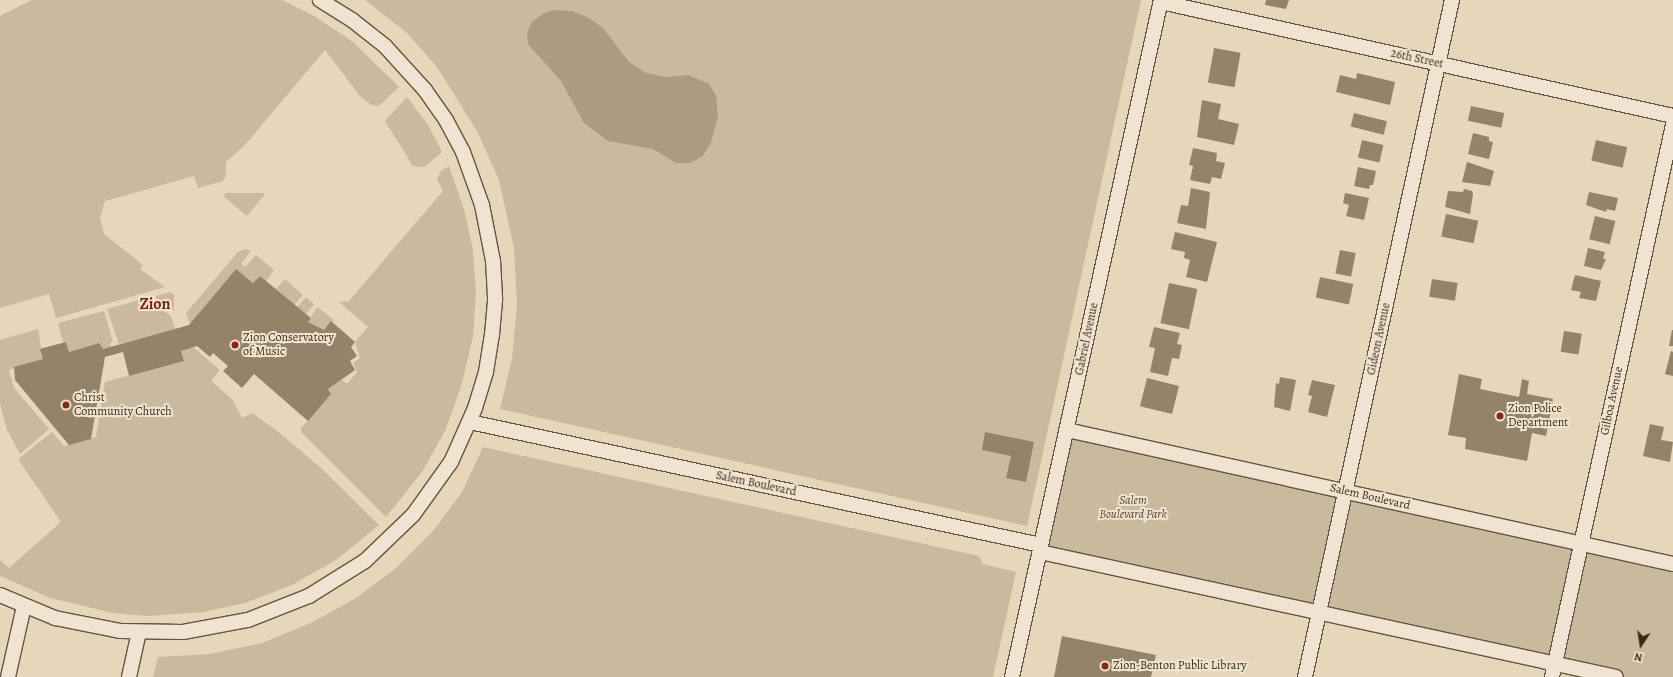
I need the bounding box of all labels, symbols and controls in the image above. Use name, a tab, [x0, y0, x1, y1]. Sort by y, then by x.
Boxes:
street label: 26th Street	[1389, 46, 1445, 72]
district label: Zion	[139, 294, 171, 314]
street label: Gabriel Avenue	[1072, 301, 1102, 377]
street label: Gideon Avenue	[1364, 301, 1394, 377]
place label: Zion Conservatory of Music	[243, 331, 334, 359]
marker: Zion Conservatory of Music	[230, 340, 240, 350]
street label: Gilboa Avenue	[1598, 365, 1626, 437]
place label: Christ Community Church	[74, 391, 172, 419]
marker: Christ Community Church	[61, 400, 71, 410]
place label: Zion Police Department	[1508, 402, 1568, 430]
marker: Zion Police Department	[1495, 411, 1505, 421]
street label: Salem Boulevard	[714, 468, 798, 500]
street label: Salem Boulevard	[1329, 481, 1411, 513]
park label: Salem Boulevard Park	[1099, 494, 1167, 522]
north arrow	[1621, 625, 1661, 665]
text: N	[1633, 649, 1644, 665]
place label: Zion-Benton Public Library	[1113, 659, 1247, 673]
marker: Zion-Benton Public Library	[1100, 661, 1110, 671]

